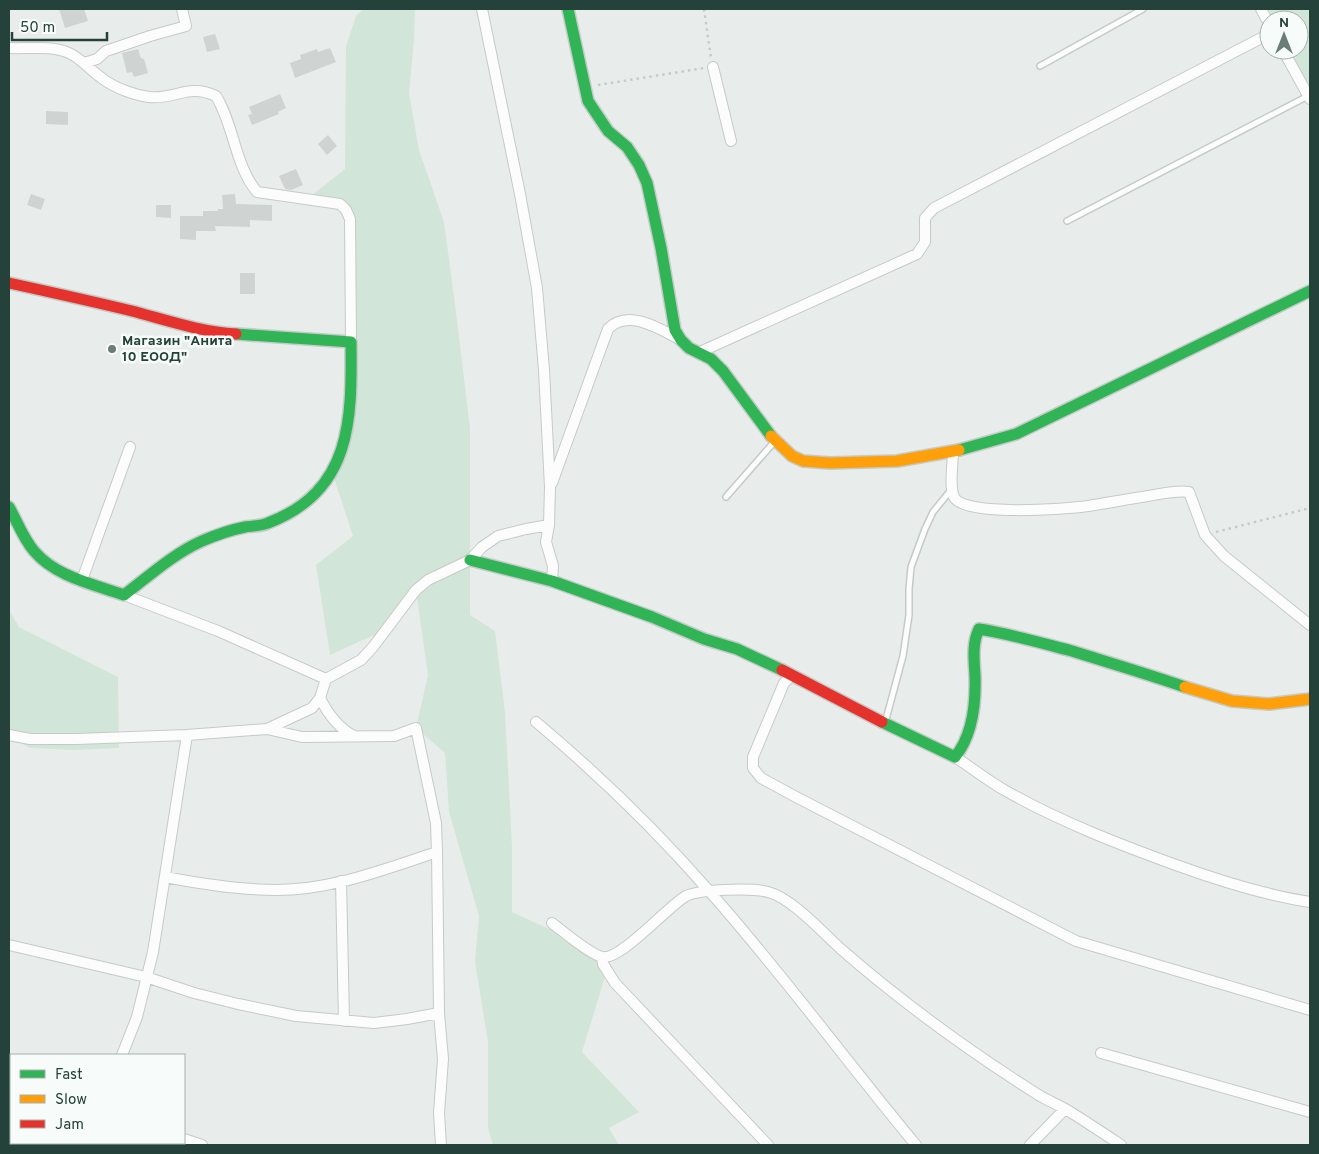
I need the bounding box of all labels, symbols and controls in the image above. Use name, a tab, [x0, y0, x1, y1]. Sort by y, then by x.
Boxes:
scale bar	[12, 10, 108, 42]
north arrow	[1259, 10, 1309, 60]
text: N	[1279, 15, 1289, 32]
text: 50 m	[20, 19, 55, 38]
place label: Магазин "Анита 10 ЕООД"	[122, 333, 232, 366]
marker: Магазин "Анита 10 ЕООД"	[106, 343, 118, 355]
legend	[10, 1054, 185, 1144]
text: Fast	[55, 1066, 83, 1085]
text: Slow	[55, 1091, 87, 1110]
text: Jam	[55, 1116, 84, 1135]

